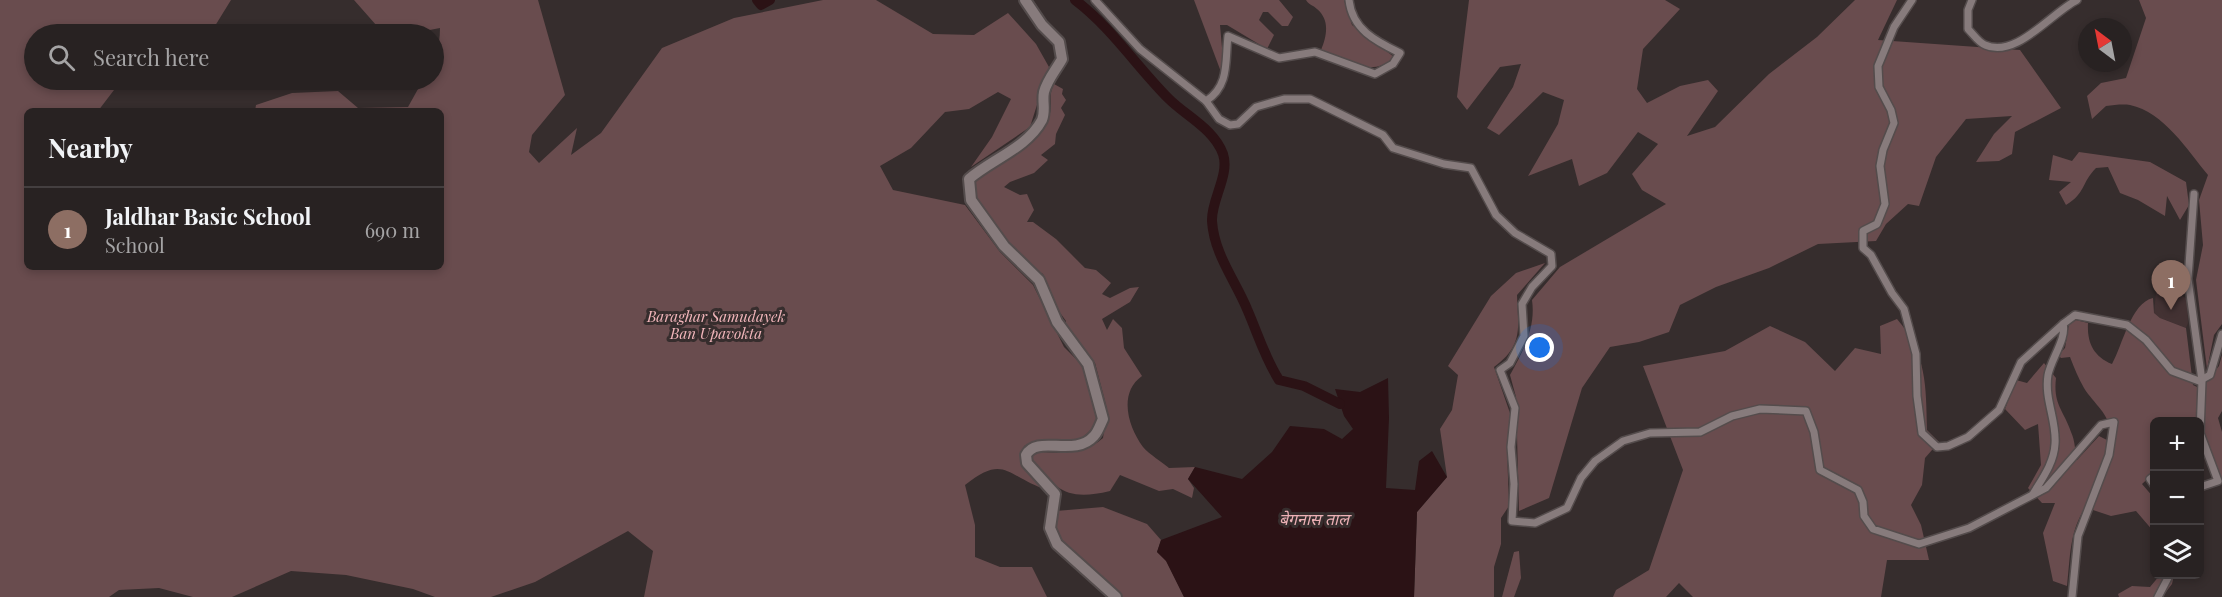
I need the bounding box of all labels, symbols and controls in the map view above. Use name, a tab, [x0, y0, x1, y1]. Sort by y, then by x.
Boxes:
north arrow	[2078, 18, 2132, 72]
search box	[24, 24, 444, 90]
icon: search	[45, 41, 78, 74]
text: Search here	[93, 42, 209, 72]
text: Nearby	[48, 130, 133, 165]
text: Jaldhar Basic School	[105, 201, 311, 231]
text: 1	[64, 216, 71, 243]
text: 690 m	[365, 216, 420, 243]
text: School	[105, 231, 165, 258]
pin: 1	[2152, 260, 2190, 310]
park label: Baraghar Samudayek Ban Upavokta	[646, 306, 785, 343]
your location	[1525, 333, 1554, 362]
map controls	[2150, 417, 2204, 579]
button: +	[2150, 417, 2204, 471]
button: −	[2150, 471, 2204, 525]
water label: बेगनास ताल	[1279, 508, 1352, 529]
button: layers	[2150, 525, 2204, 579]

